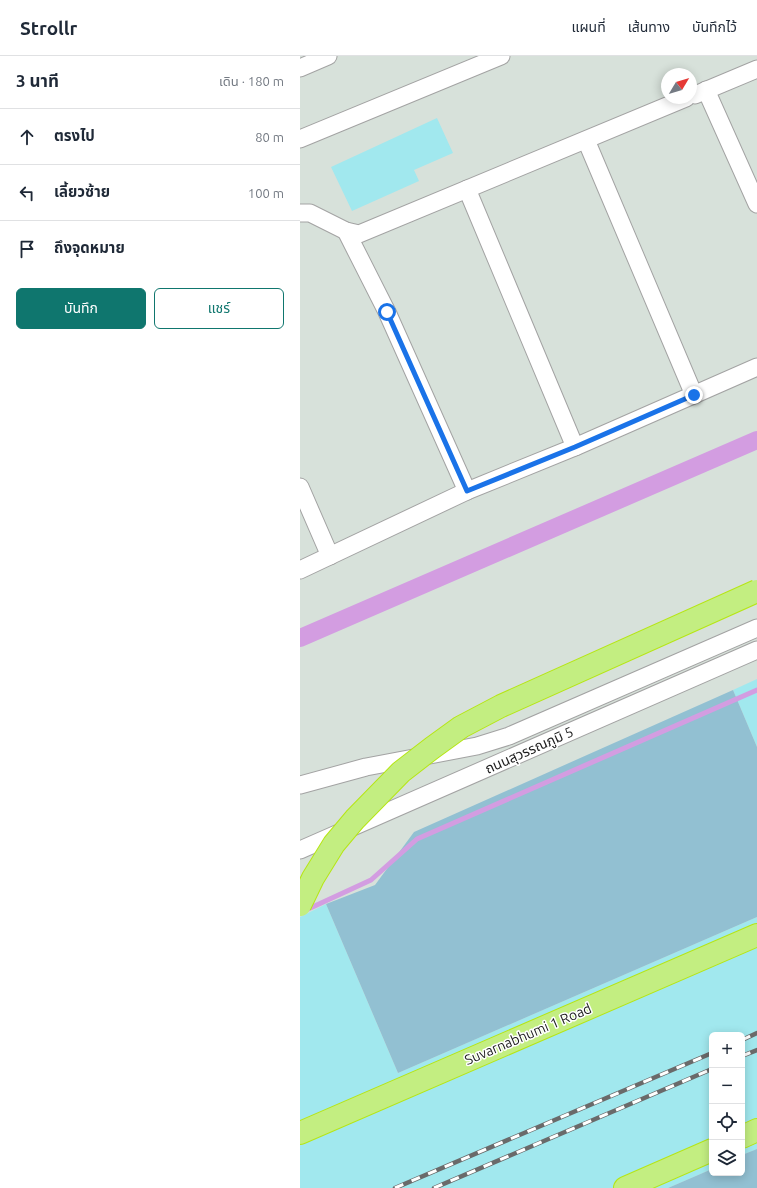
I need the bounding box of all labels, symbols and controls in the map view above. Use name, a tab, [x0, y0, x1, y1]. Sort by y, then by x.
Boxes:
text: Strollr	[20, 17, 77, 39]
text: แผนที่	[572, 19, 606, 35]
text: เส้นทาง	[628, 19, 670, 35]
text: บันทึกไว้	[692, 19, 737, 35]
north arrow	[661, 68, 697, 104]
text: 3 นาที	[16, 71, 59, 90]
text: เดิน · 180 m	[219, 74, 284, 88]
icon: ahead	[16, 126, 38, 148]
text: ตรงไป	[54, 127, 95, 144]
text: 80 m	[255, 130, 284, 144]
icon: left	[16, 182, 38, 204]
text: เลี้ยวซ้าย	[54, 183, 110, 200]
text: 100 m	[248, 186, 284, 200]
icon: arrive	[16, 238, 38, 260]
text: ถึงจุดหมาย	[54, 239, 125, 256]
button: บันทึก	[16, 288, 146, 329]
button: แชร์	[154, 288, 284, 329]
route start	[378, 303, 396, 321]
route end	[685, 386, 703, 404]
street label: ถนนสุวรรณภูมิ 5	[482, 723, 576, 778]
street label: Suvarnabhumi 1 Road	[462, 1000, 594, 1068]
map controls	[709, 1032, 745, 1176]
button: +	[709, 1032, 745, 1068]
button: −	[709, 1068, 745, 1104]
button: locate	[709, 1104, 745, 1140]
button: layers	[709, 1140, 745, 1176]

